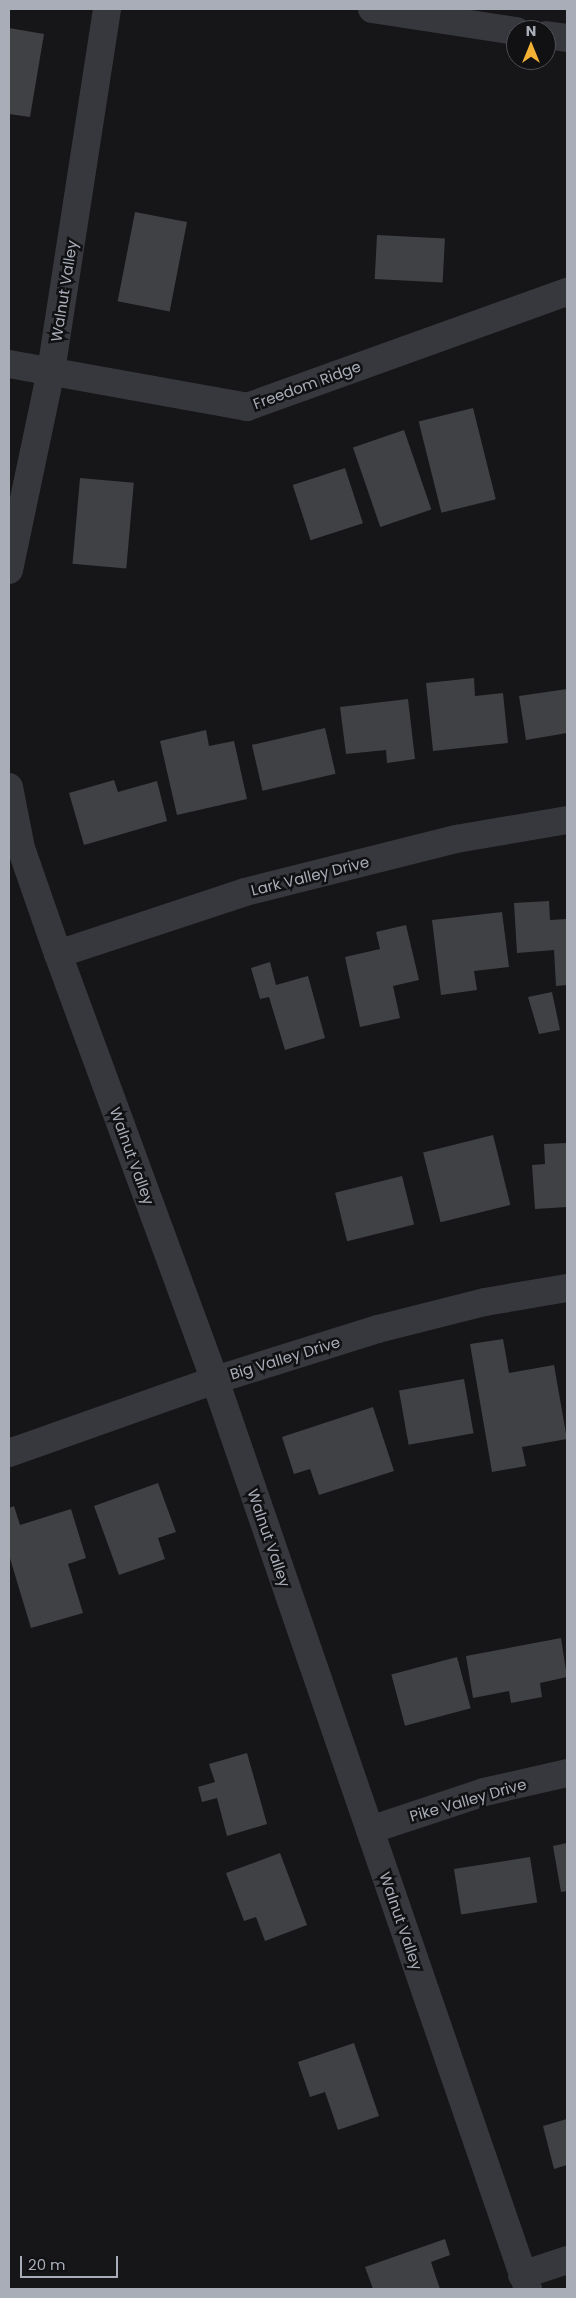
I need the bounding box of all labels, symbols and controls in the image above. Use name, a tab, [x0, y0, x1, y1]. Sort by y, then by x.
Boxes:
north arrow	[506, 20, 556, 70]
text: N	[526, 21, 536, 41]
street label: Walnut Valley	[47, 239, 81, 343]
street label: Freedom Ridge	[251, 357, 363, 413]
street label: Lark Valley Drive	[249, 853, 371, 899]
street label: Walnut Valley	[106, 1105, 158, 1207]
street label: Big Valley Drive	[228, 1333, 342, 1383]
street label: Walnut Valley	[244, 1487, 294, 1589]
street label: Pike Valley Drive	[408, 1775, 528, 1825]
street label: Walnut Valley	[376, 1870, 426, 1972]
scale bar	[22, 2246, 120, 2278]
text: 20 m	[28, 2254, 66, 2275]

